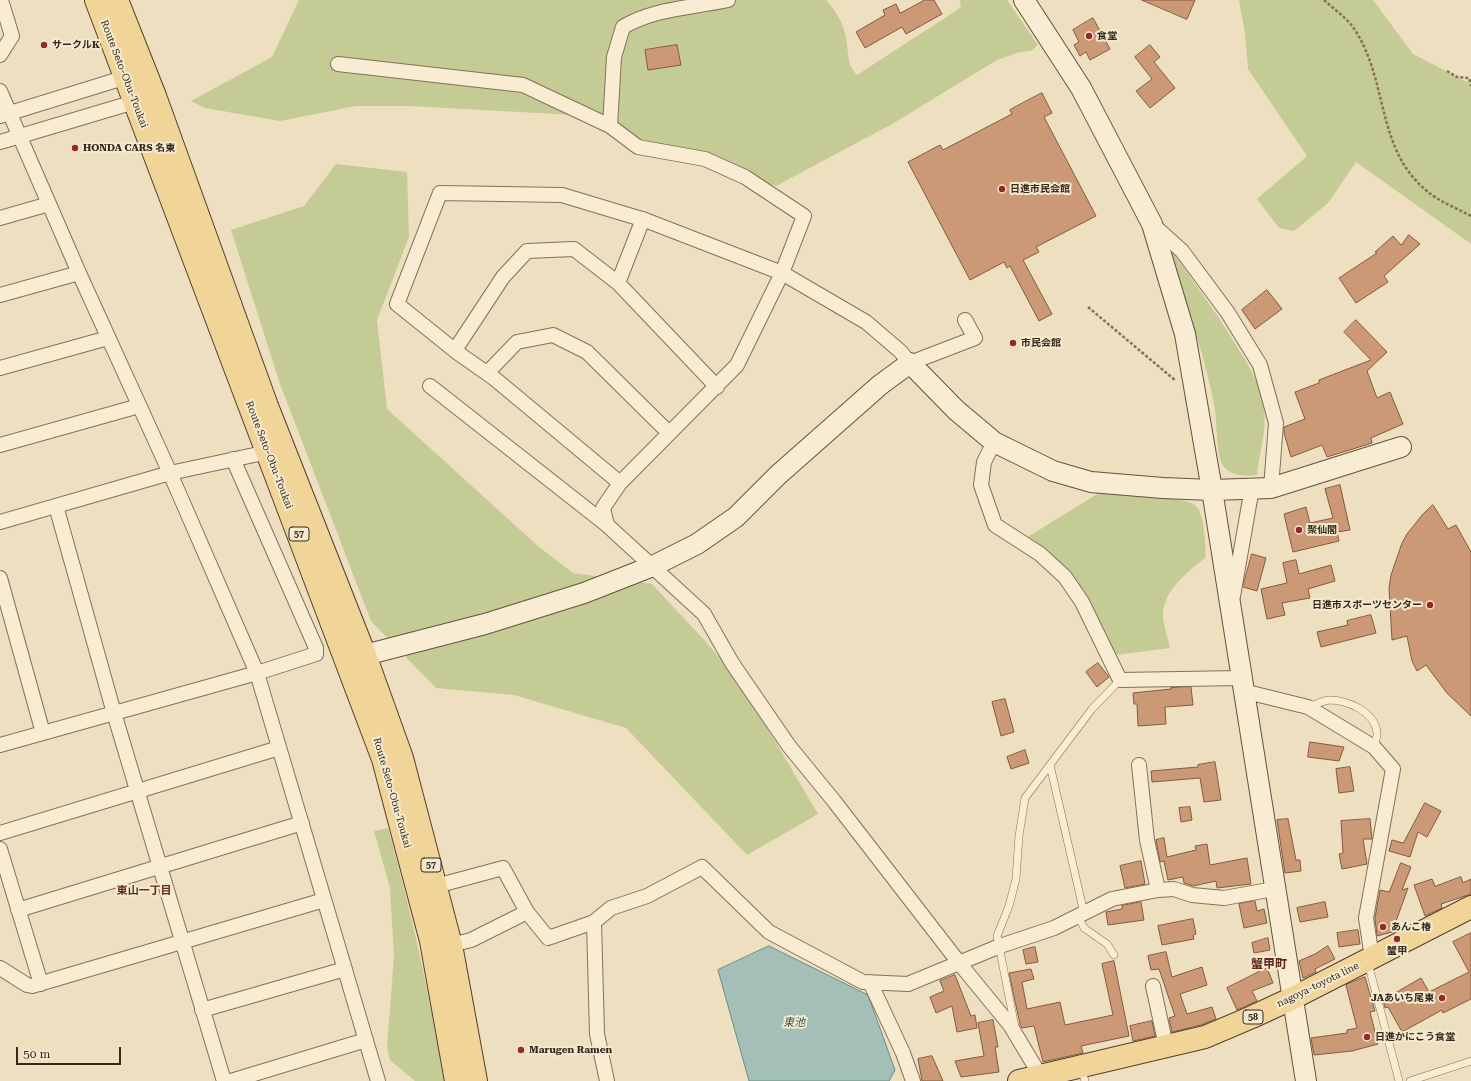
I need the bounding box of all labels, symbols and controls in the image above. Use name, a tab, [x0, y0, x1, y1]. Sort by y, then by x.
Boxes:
street label: Route Seto-Obu-Toukai	[98, 18, 150, 130]
place label: 食堂	[1097, 30, 1117, 42]
marker: 食堂	[1084, 31, 1094, 41]
place label: サークルK	[52, 39, 100, 51]
marker: サークルK	[39, 40, 49, 50]
place label: HONDA CARS 名東	[83, 142, 175, 154]
marker: HONDA CARS 名東	[70, 143, 80, 153]
place label: 日進市民会館	[1010, 183, 1070, 195]
marker: 日進市民会館	[997, 184, 1007, 194]
place label: 市民会館	[1021, 337, 1061, 349]
marker: 市民会館	[1008, 338, 1018, 348]
street label: Route Seto-Obu-Toukai	[243, 399, 295, 511]
place label: 聚仙閣	[1307, 524, 1337, 536]
marker: 聚仙閣	[1294, 525, 1304, 535]
road number: 57	[289, 527, 309, 541]
place label: 日進市スポーツセンター	[1312, 599, 1422, 611]
marker: 日進市スポーツセンター	[1425, 600, 1435, 610]
street label: Route Seto-Obu-Toukai	[370, 736, 414, 850]
road number: 57	[421, 858, 441, 872]
district label: 東山一丁目	[117, 884, 171, 898]
place label: あんこ椿	[1391, 921, 1431, 933]
marker: あんこ椿	[1378, 922, 1388, 932]
marker: 蟹甲	[1392, 934, 1402, 944]
place label: 蟹甲	[1387, 945, 1407, 957]
district label: 蟹甲町	[1251, 957, 1287, 971]
street label: nagoya-toyota line	[1275, 960, 1361, 1010]
place label: JAあいち尾東	[1371, 992, 1434, 1004]
marker: JAあいち尾東	[1437, 993, 1447, 1003]
road number: 58	[1243, 1010, 1263, 1024]
water label: 東池	[783, 1016, 805, 1030]
place label: 日進かにこう食堂	[1375, 1031, 1455, 1043]
marker: 日進かにこう食堂	[1362, 1032, 1372, 1042]
scale bar	[18, 1039, 123, 1065]
place label: Marugen Ramen	[529, 1044, 612, 1056]
marker: Marugen Ramen	[516, 1045, 526, 1055]
text: 50 m	[23, 1047, 50, 1061]

